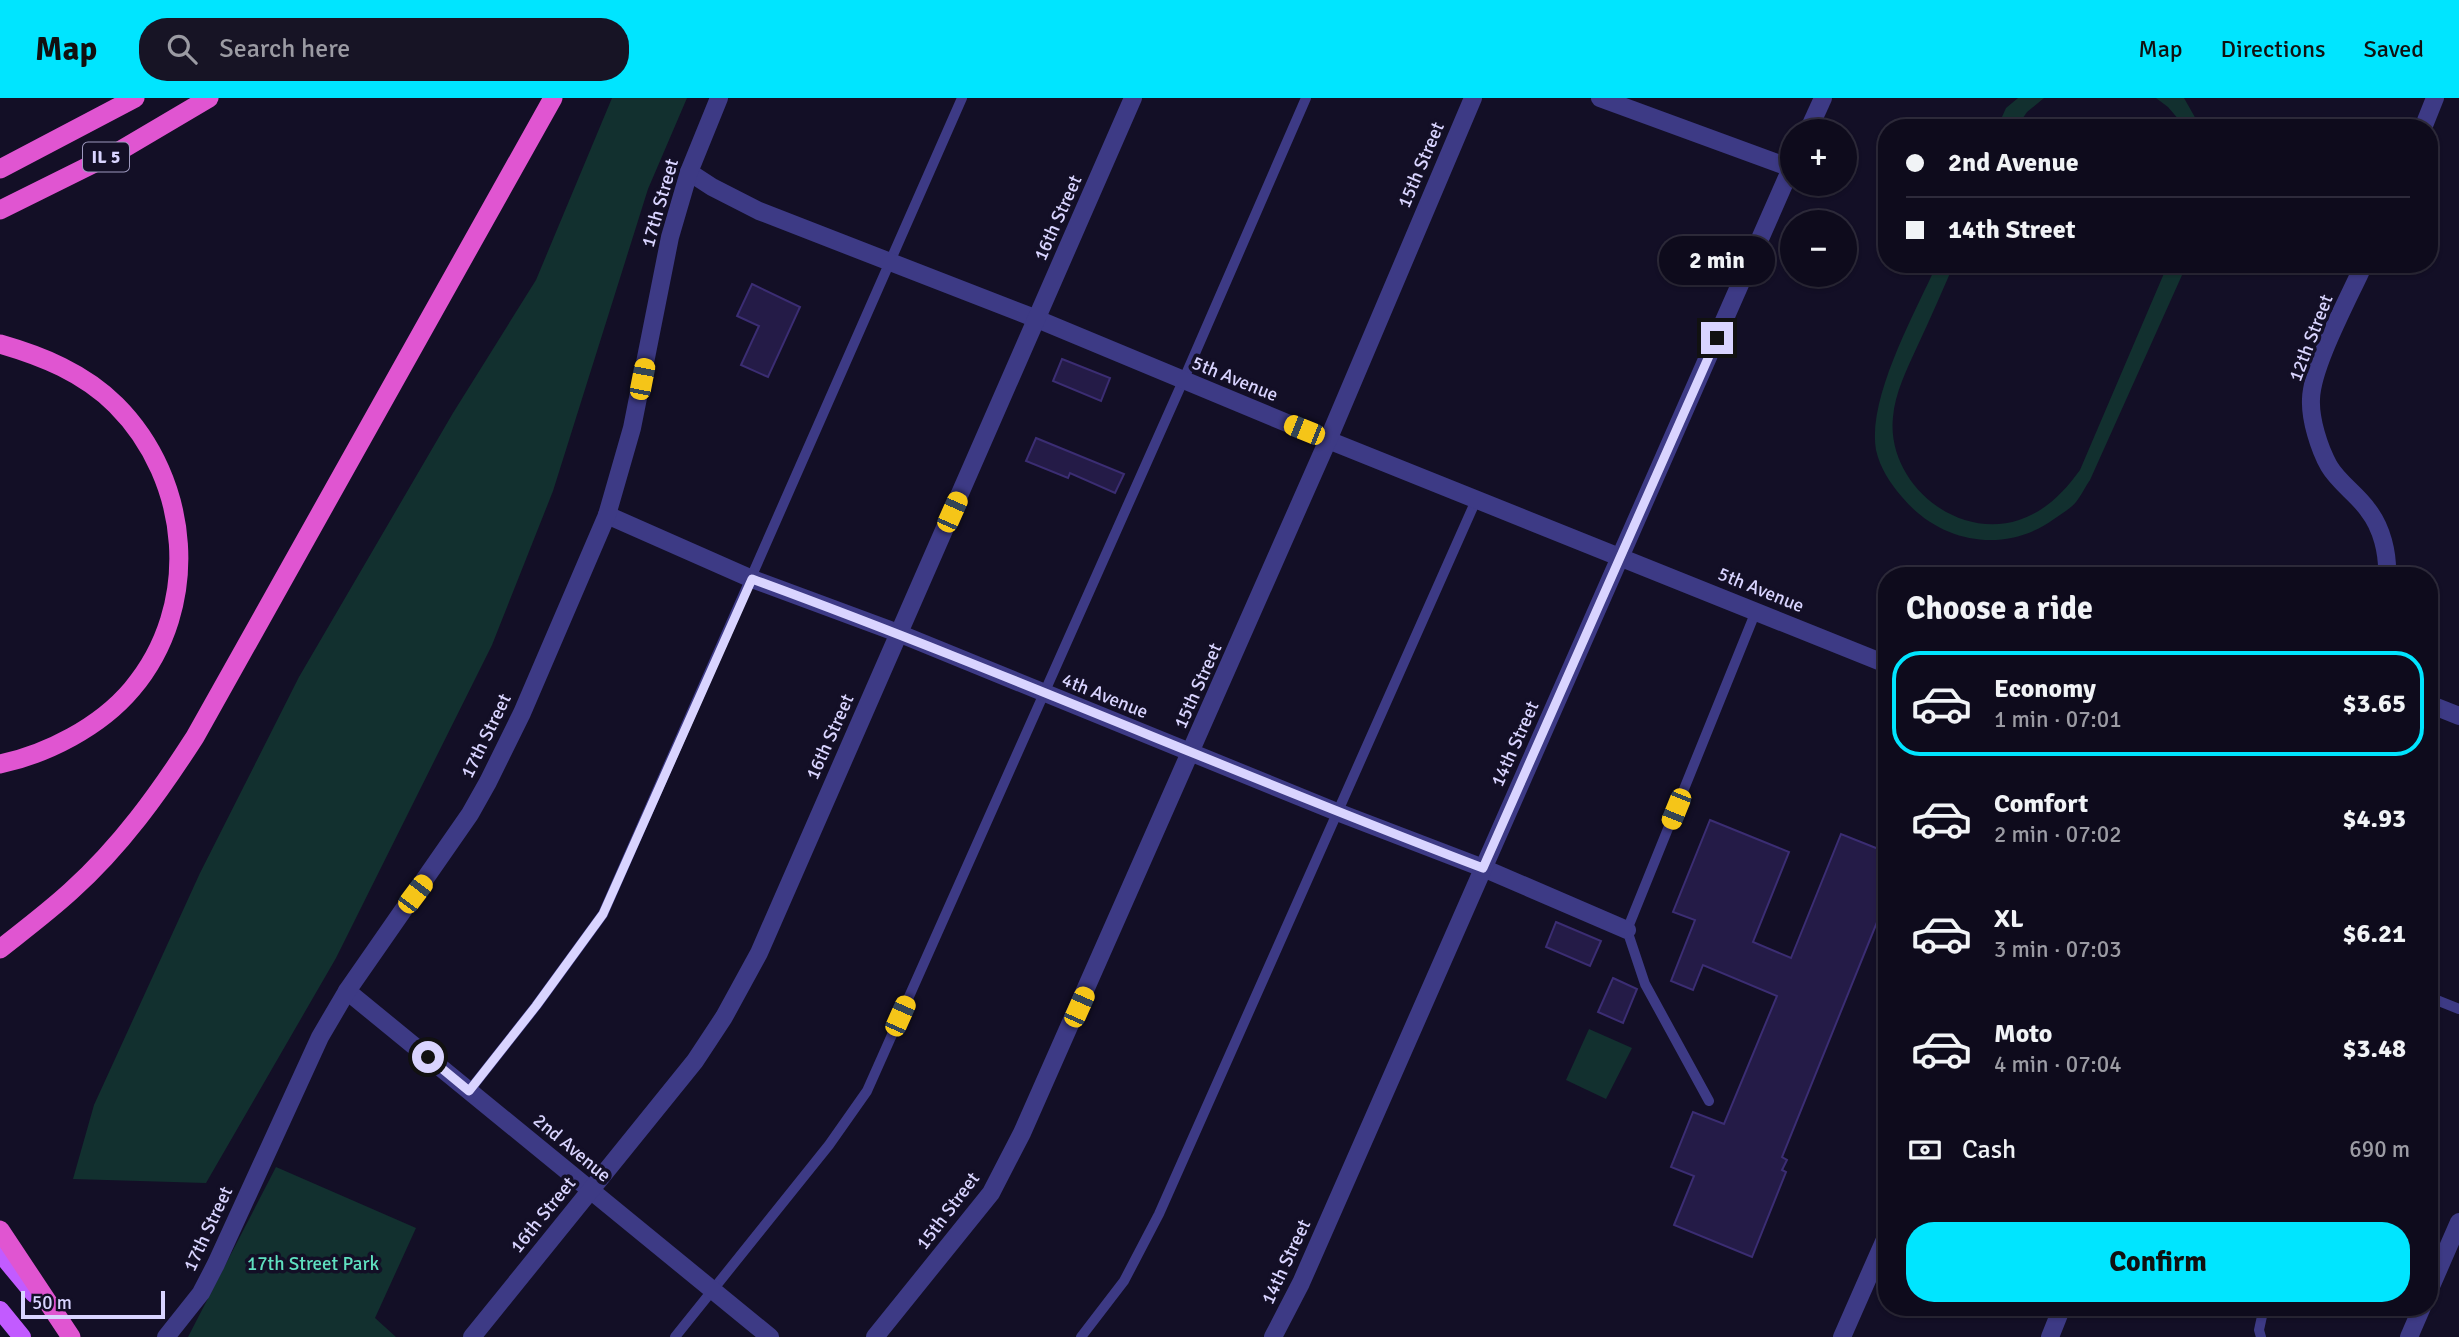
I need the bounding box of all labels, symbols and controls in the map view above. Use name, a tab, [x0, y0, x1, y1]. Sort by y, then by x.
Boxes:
search box	[139, 18, 629, 81]
text: Map	[35, 29, 97, 70]
icon: search	[163, 30, 201, 68]
text: Search here	[219, 33, 350, 65]
text: Map	[2138, 34, 2183, 64]
text: Directions	[2221, 34, 2326, 64]
text: Saved	[2364, 34, 2424, 64]
street label: 15th Street	[1392, 118, 1450, 212]
map controls	[1780, 119, 1857, 287]
button: +	[1780, 119, 1857, 196]
road number: IL 5	[83, 142, 129, 172]
text: 2nd Avenue	[1948, 147, 2079, 179]
street label: 17th Street	[636, 156, 684, 250]
street label: 16th Street	[1028, 171, 1088, 265]
button: −	[1780, 210, 1857, 287]
text: 14th Street	[1948, 214, 2075, 246]
callout: 2 min	[1659, 236, 1775, 286]
text: 2 min	[1689, 246, 1745, 275]
street label: 12th Street	[2283, 291, 2339, 385]
route end	[1701, 322, 1733, 354]
street label: 5th Avenue	[1188, 351, 1282, 407]
car	[628, 356, 657, 402]
car	[1281, 412, 1328, 448]
car	[934, 489, 971, 535]
street label: 5th Avenue	[1714, 562, 1808, 618]
text: Choose a ride	[1906, 589, 2093, 628]
street label: 15th Street	[1168, 639, 1228, 733]
street label: 4th Avenue	[1058, 668, 1152, 724]
icon: car	[1910, 672, 1973, 735]
text: Economy	[1994, 673, 2096, 705]
text: $3.65	[2342, 688, 2406, 720]
street label: 17th Street	[455, 689, 517, 782]
street label: 16th Street	[800, 690, 860, 784]
street label: 14th Street	[1485, 697, 1545, 791]
text: 1 min · 07:01	[1994, 705, 2122, 734]
car	[1659, 786, 1694, 832]
icon: car	[1910, 787, 1973, 850]
text: Comfort	[1994, 788, 2088, 820]
text: $4.93	[2342, 803, 2406, 835]
text: 2 min · 07:02	[1994, 820, 2122, 849]
car	[394, 871, 437, 917]
icon: car	[1910, 902, 1973, 965]
text: XL	[1994, 903, 2024, 935]
text: $6.21	[2342, 918, 2406, 950]
text: 3 min · 07:03	[1994, 935, 2122, 964]
car	[1061, 984, 1098, 1030]
car	[882, 993, 919, 1039]
icon: car	[1910, 1017, 1973, 1080]
text: Moto	[1994, 1018, 2052, 1050]
text: $3.48	[2342, 1033, 2406, 1065]
route start	[412, 1041, 444, 1073]
text: 4 min · 07:04	[1994, 1050, 2122, 1079]
street label: 2nd Avenue	[528, 1108, 616, 1188]
icon: cash	[1906, 1131, 1944, 1169]
text: Cash	[1962, 1134, 2016, 1166]
text: 690 m	[2349, 1135, 2410, 1164]
street label: 15th Street	[911, 1167, 985, 1255]
street label: 16th Street	[505, 1172, 581, 1258]
street label: 17th Street	[178, 1182, 238, 1275]
street label: 14th Street	[1256, 1215, 1316, 1308]
button: Confirm	[1906, 1222, 2410, 1302]
park label: 17th Street Park	[247, 1252, 379, 1276]
scale bar	[21, 1288, 164, 1320]
text: 50 m	[32, 1291, 72, 1315]

